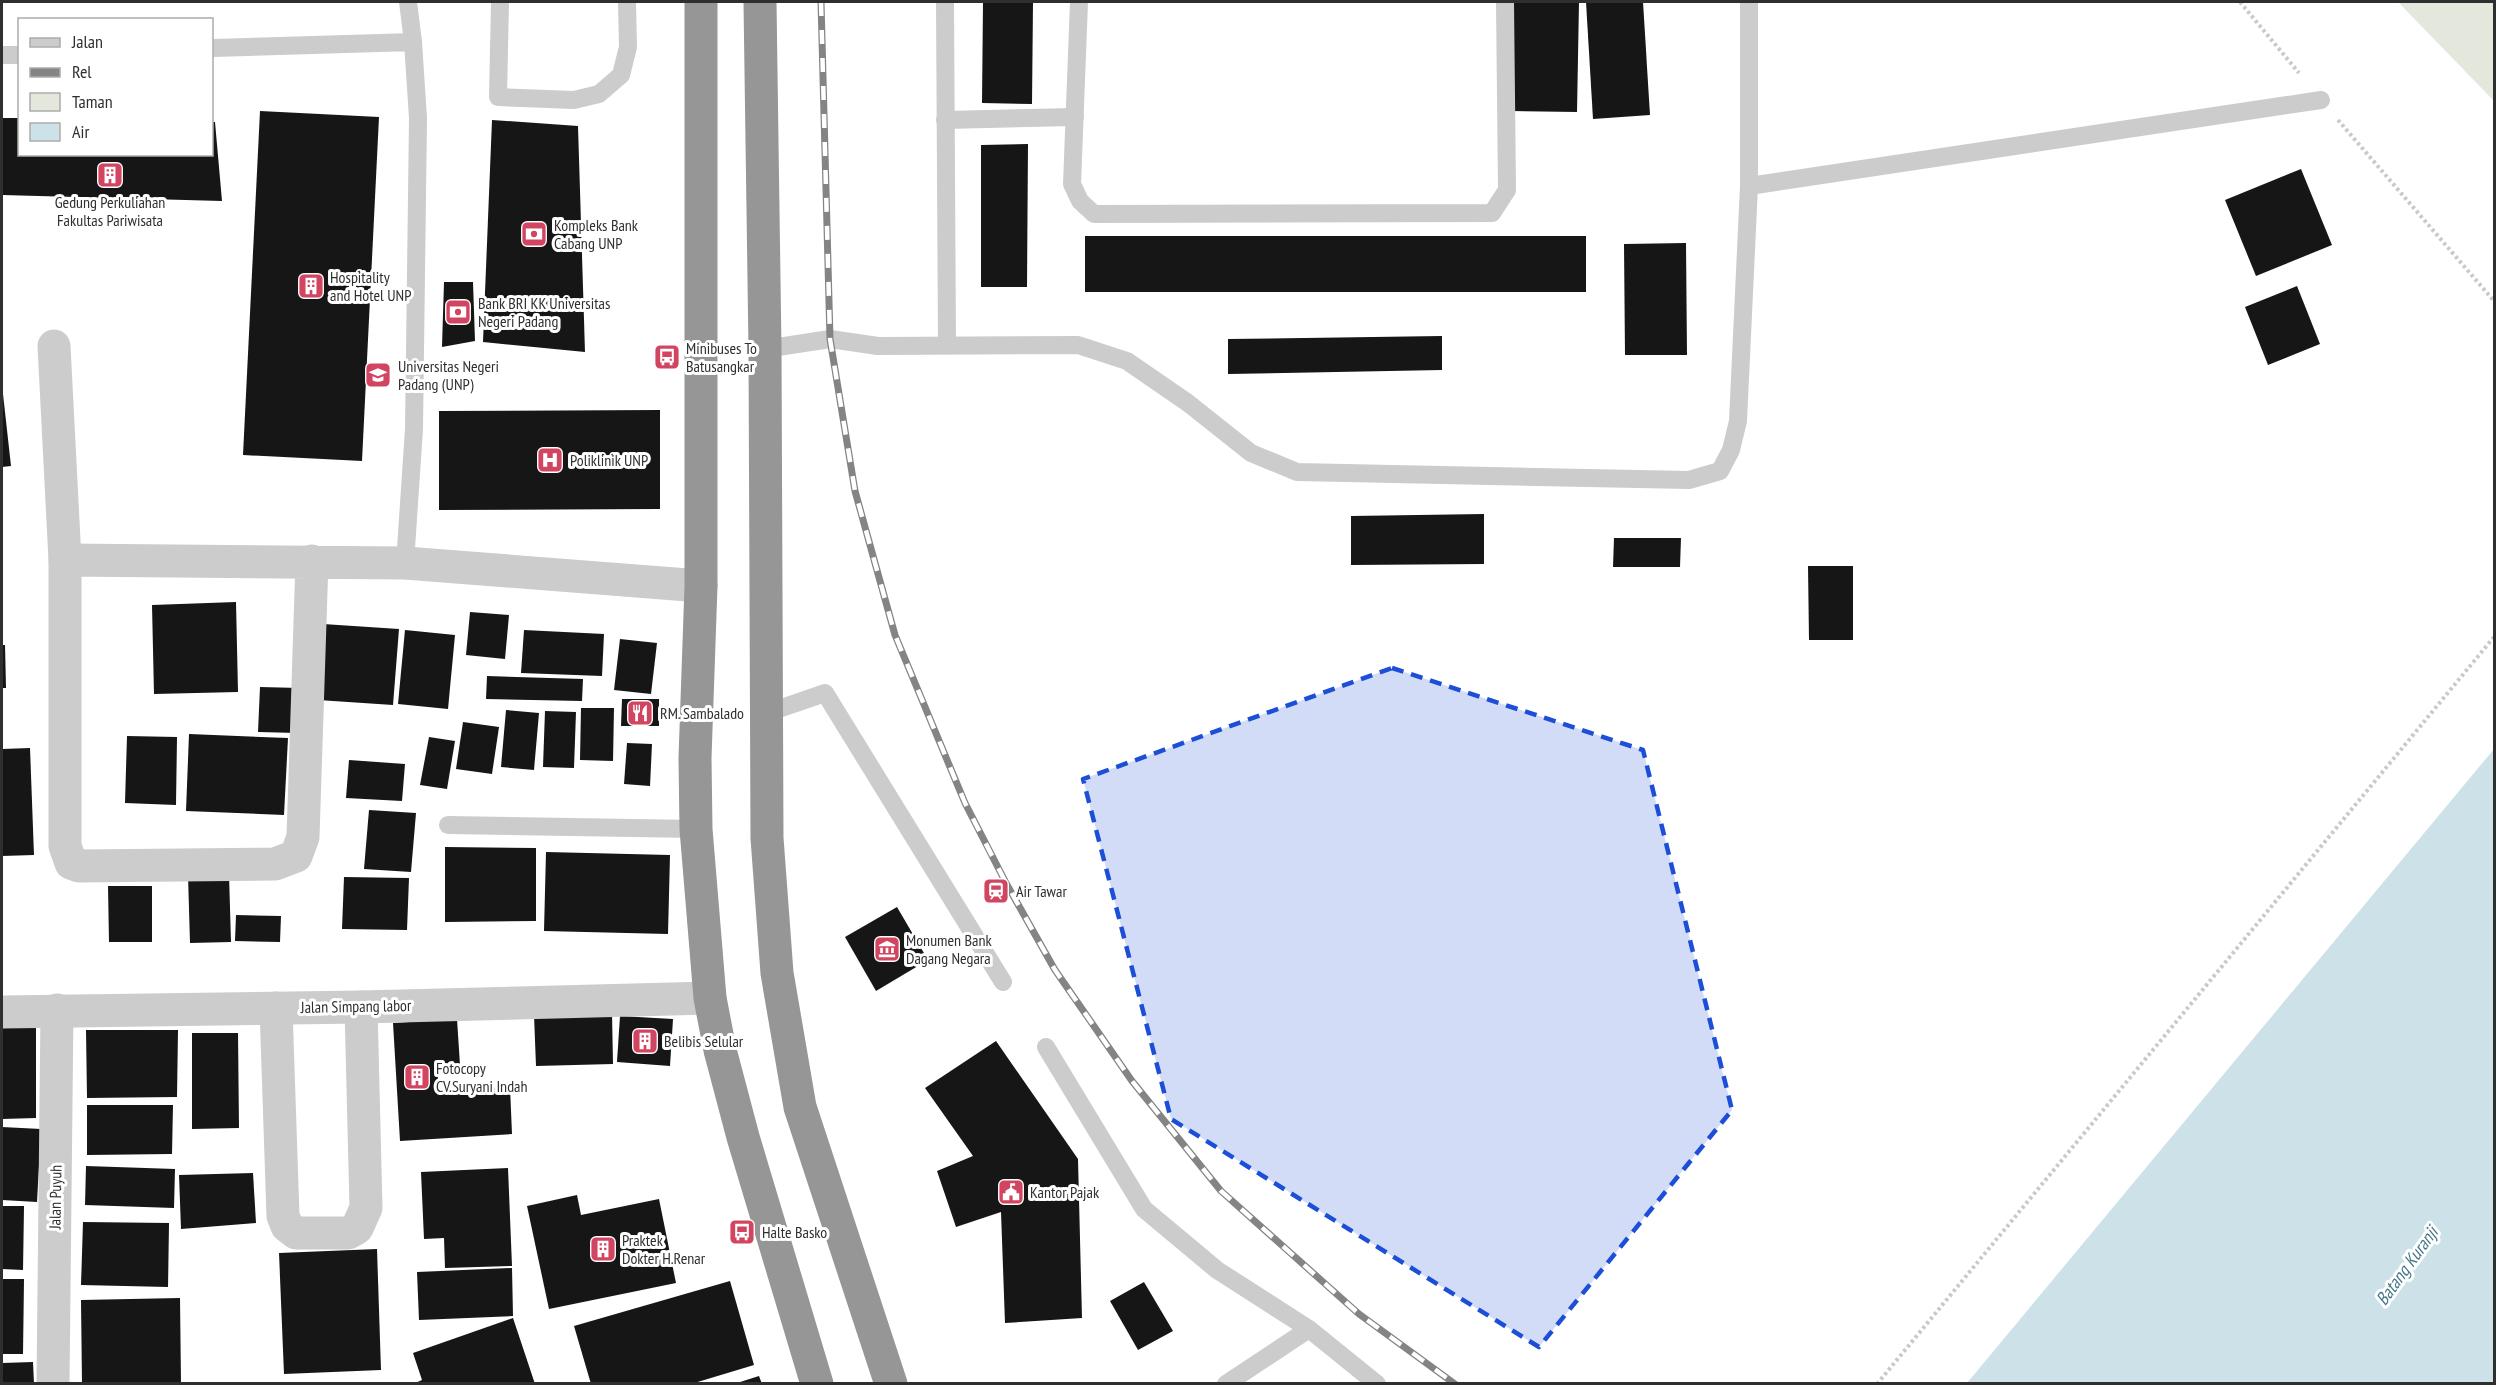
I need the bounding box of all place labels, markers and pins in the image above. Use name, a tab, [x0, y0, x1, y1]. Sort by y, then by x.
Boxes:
building icon: Gedung Perkuliahan Fakultas Pariwisata	[95, 160, 125, 190]
place label: Gedung Perkuliahan Fakultas Pariwisata	[55, 192, 165, 230]
place label: Kompleks Bank Cabang UNP	[554, 215, 639, 253]
bank icon: Kompleks Bank Cabang UNP	[519, 219, 549, 249]
place label: Hospitality and Hotel UNP	[330, 267, 411, 305]
building icon: Hospitality and Hotel UNP	[296, 271, 326, 301]
place label: Bank BRI KK Universitas Negeri Padang	[478, 293, 610, 331]
bank icon: Bank BRI KK Universitas Negeri Padang	[443, 297, 473, 327]
place label: Minibuses To Batusangkar	[686, 338, 757, 376]
bus stop icon: Minibuses To Batusangkar	[652, 342, 682, 372]
place label: Universitas Negeri Padang (UNP)	[398, 356, 499, 394]
school or university icon: Universitas Negeri Padang (UNP)	[363, 360, 393, 390]
hospital icon: Poliklinik UNP	[535, 445, 565, 475]
place label: Poliklinik UNP	[570, 450, 648, 470]
restaurant icon: RM. Sambalado	[625, 698, 655, 728]
place label: RM. Sambalado	[660, 703, 744, 723]
station icon: Air Tawar	[981, 876, 1011, 906]
place label: Air Tawar	[1016, 881, 1067, 901]
place label: Monumen Bank Dagang Negara	[906, 930, 992, 968]
museum icon: Monumen Bank Dagang Negara	[872, 934, 902, 964]
building icon: Belibis Selular	[630, 1026, 660, 1056]
place label: Belibis Selular	[664, 1031, 744, 1051]
place label: Fotocopy CV.Suryani Indah	[436, 1058, 528, 1096]
building icon: Fotocopy CV.Suryani Indah	[402, 1062, 432, 1092]
public building icon: Kantor Pajak	[996, 1177, 1026, 1207]
place label: Kantor Pajak	[1030, 1182, 1100, 1202]
bus stop icon: Halte Basko	[727, 1217, 757, 1247]
place label: Halte Basko	[762, 1222, 827, 1242]
place label: Praktek Dokter H.Renar	[622, 1230, 706, 1268]
building icon: Praktek Dokter H.Renar	[588, 1234, 618, 1264]

